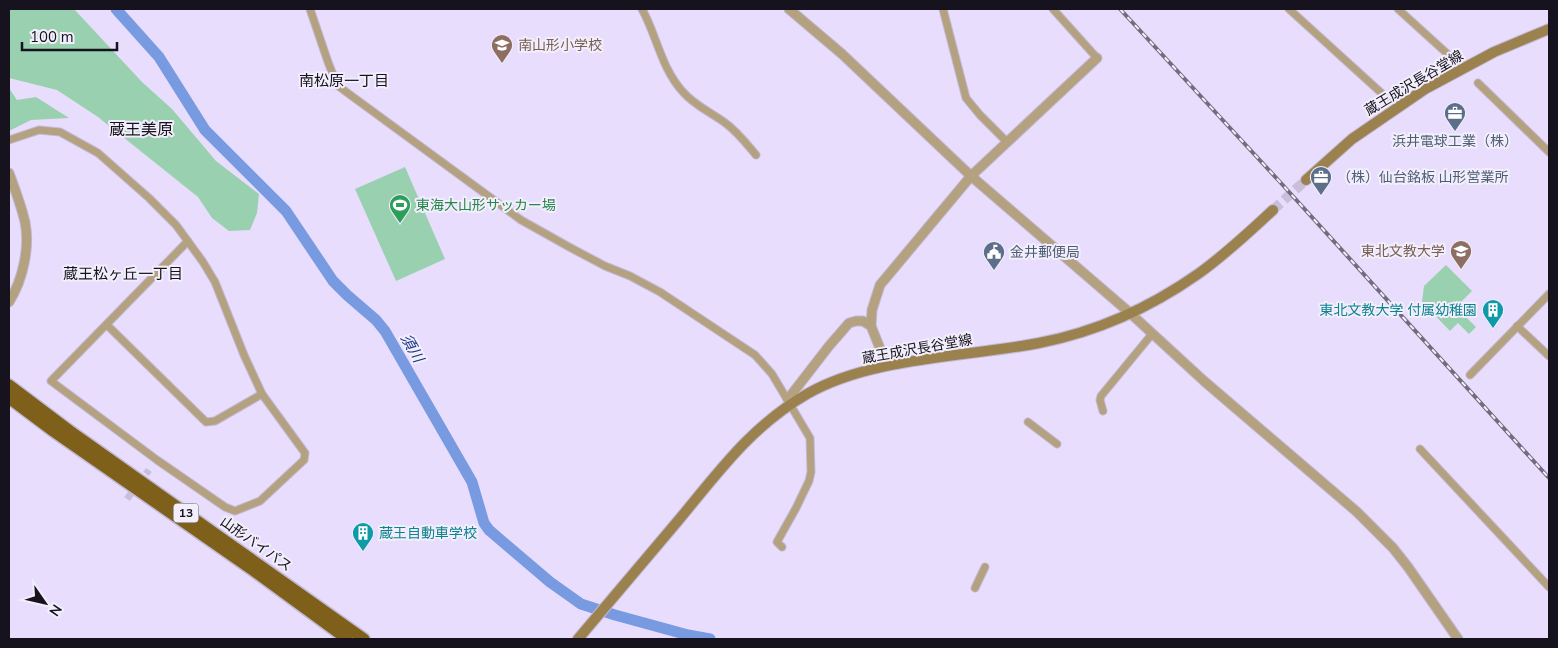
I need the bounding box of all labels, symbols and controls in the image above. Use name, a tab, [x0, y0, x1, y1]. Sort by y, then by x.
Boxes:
scale bar	[22, 20, 118, 52]
text: 100 m	[30, 27, 74, 47]
school or university icon: 南山形小学校	[490, 33, 514, 64]
place label: 南山形小学校	[518, 36, 602, 55]
street label: 蔵王成沢長谷堂線	[1361, 46, 1467, 120]
district label: 南松原一丁目	[299, 71, 389, 91]
office icon: 浜井電球工業（株）	[1443, 101, 1467, 132]
district label: 蔵王美原	[109, 119, 173, 141]
place label: 浜井電球工業（株）	[1392, 132, 1518, 151]
office icon: （株）仙台銘板 山形営業所	[1309, 165, 1333, 196]
place label: （株）仙台銘板 山形営業所	[1337, 168, 1509, 187]
sports icon: 東海大山形サッカー場	[388, 193, 412, 224]
place label: 東海大山形サッカー場	[416, 196, 556, 215]
school or university icon: 東北文教大学	[1449, 239, 1473, 270]
public building icon: 金井郵便局	[982, 240, 1006, 271]
place label: 東北文教大学	[1361, 242, 1445, 261]
place label: 金井郵便局	[1010, 243, 1080, 262]
district label: 蔵王松ヶ丘一丁目	[63, 264, 183, 284]
building icon: 東北文教大学 付属幼稚園	[1481, 298, 1505, 329]
place label: 東北文教大学 付属幼稚園	[1319, 301, 1477, 320]
water label: 須川	[396, 330, 429, 368]
street label: 蔵王成沢長谷堂線	[860, 330, 974, 368]
road number: 13	[174, 503, 198, 522]
street label: 山形バイパス	[216, 512, 296, 576]
building icon: 蔵王自動車学校	[351, 521, 375, 552]
place label: 蔵王自動車学校	[379, 524, 477, 543]
north arrow	[20, 578, 70, 628]
text: N	[45, 600, 66, 620]

